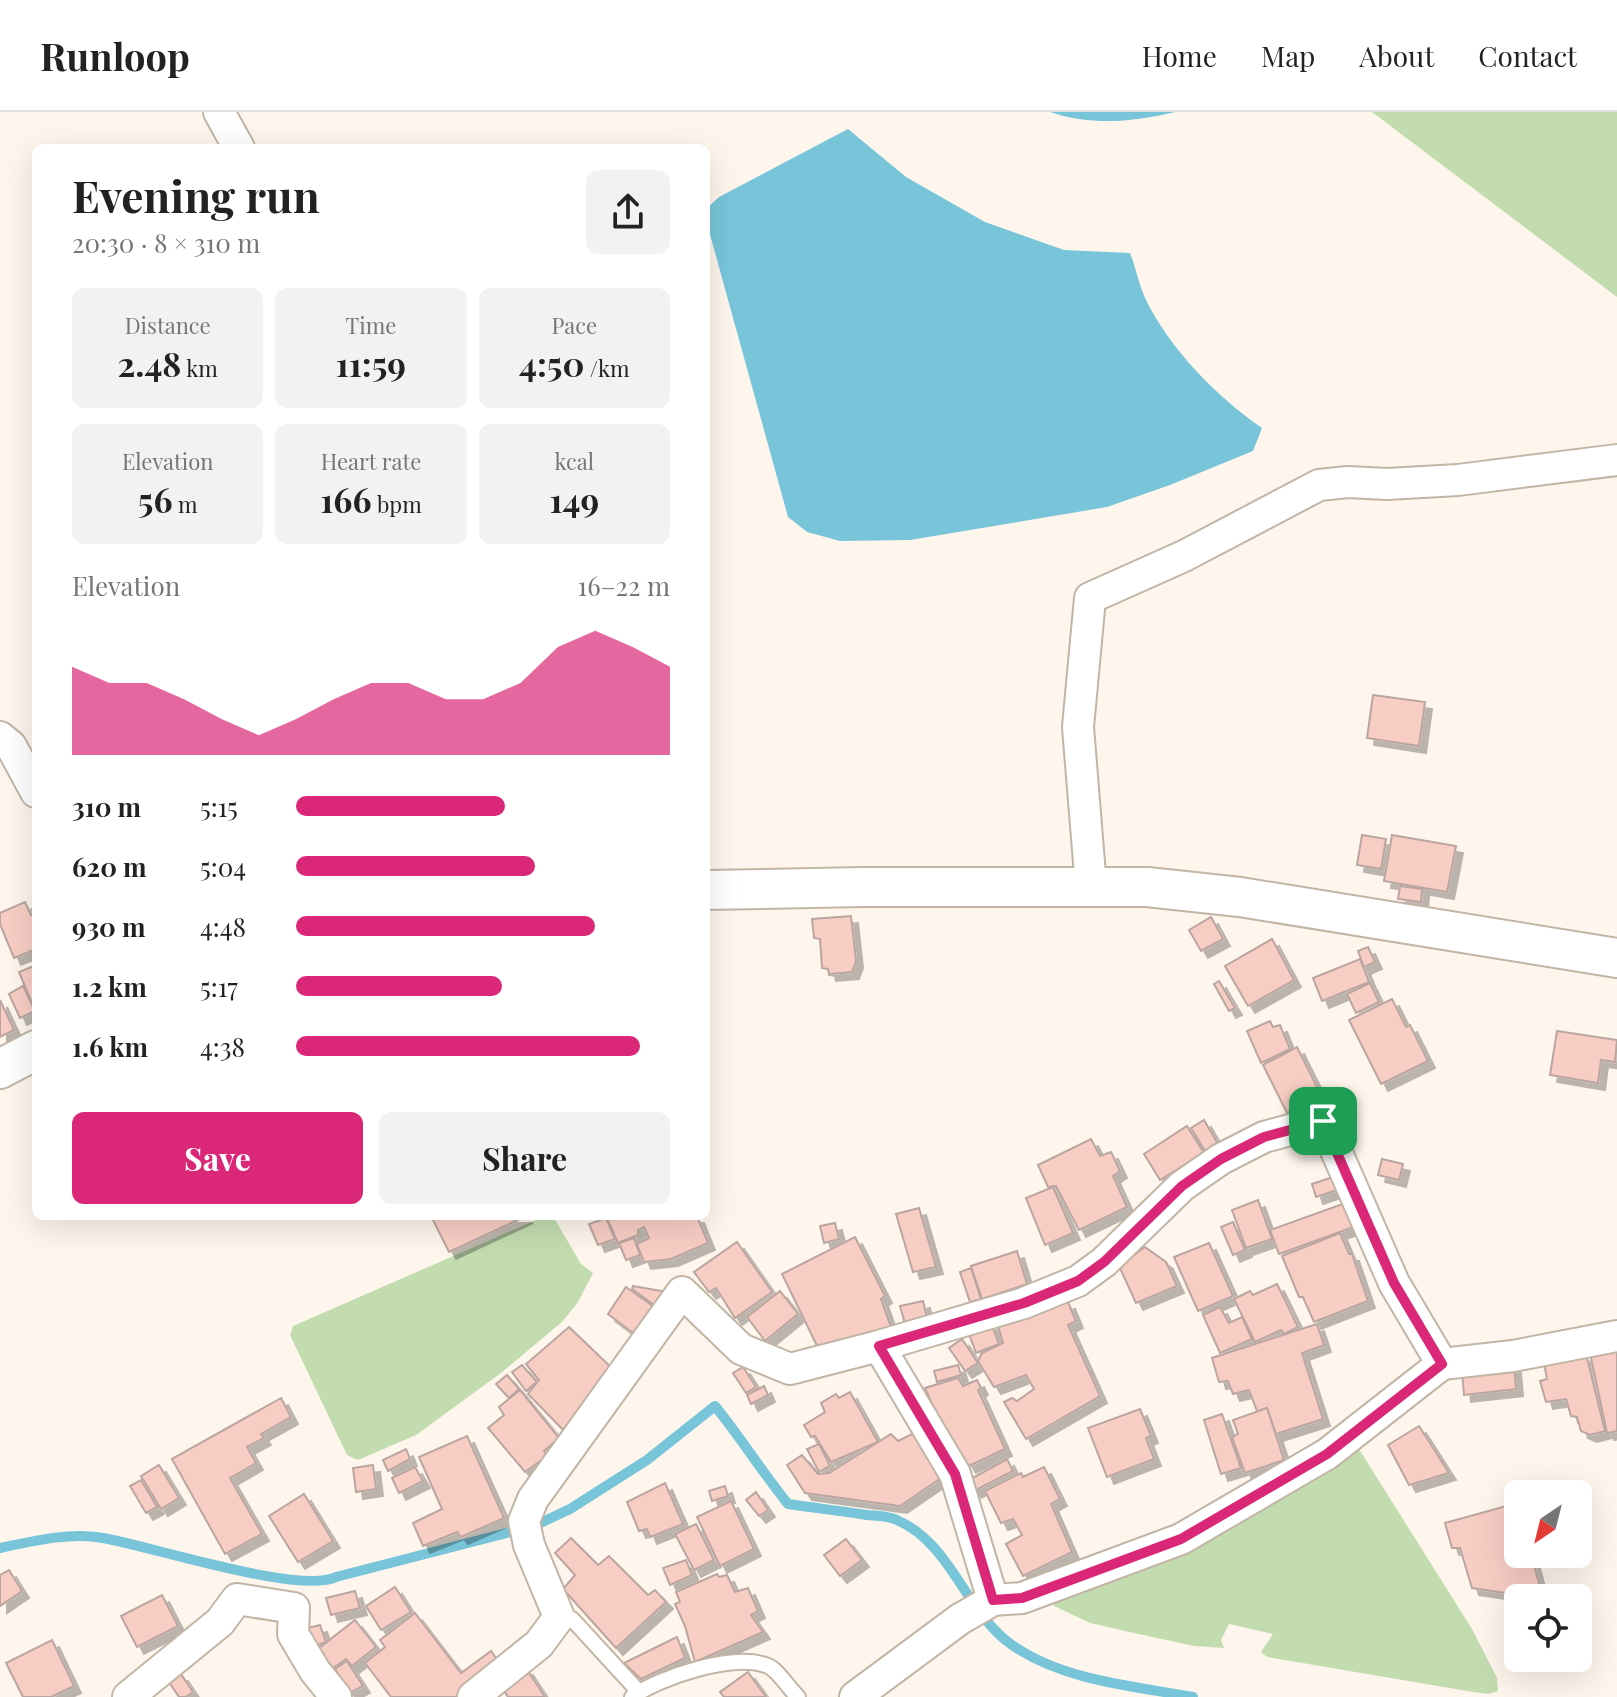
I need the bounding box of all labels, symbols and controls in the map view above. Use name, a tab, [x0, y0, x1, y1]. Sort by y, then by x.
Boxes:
text: Runloop	[40, 30, 190, 81]
text: Home	[1142, 37, 1217, 74]
text: Map	[1261, 37, 1315, 74]
text: About	[1359, 37, 1434, 74]
text: Contact	[1478, 37, 1577, 74]
text: Evening run	[72, 165, 320, 224]
button: share	[586, 170, 670, 254]
text: 20:30 · 8 × 310 m	[72, 225, 260, 260]
text: Distance	[125, 310, 211, 340]
text: Time	[346, 310, 396, 340]
text: Pace	[552, 310, 597, 340]
text: 2.48	[117, 340, 181, 386]
text: 11:59	[336, 340, 406, 386]
text: 4:50	[519, 340, 584, 386]
text: km	[181, 353, 218, 383]
text: /km	[584, 353, 630, 383]
text: Elevation	[122, 446, 213, 476]
text: Heart rate	[321, 446, 421, 476]
text: kcal	[555, 446, 594, 476]
text: 56	[138, 476, 173, 522]
text: 166	[320, 476, 371, 522]
text: 149	[549, 476, 599, 522]
text: m	[173, 489, 198, 519]
text: bpm	[371, 489, 422, 519]
text: Elevation	[72, 568, 180, 603]
text: 16–22 m	[578, 568, 670, 603]
text: 310 m	[72, 789, 141, 824]
text: 5:15	[200, 789, 238, 824]
text: 620 m	[72, 849, 147, 884]
text: 5:04	[200, 849, 246, 884]
text: 930 m	[72, 909, 145, 944]
text: 4:48	[200, 909, 246, 944]
text: 1.2 km	[72, 969, 147, 1004]
text: 5:17	[200, 969, 238, 1004]
text: 1.6 km	[72, 1029, 148, 1064]
text: 4:38	[200, 1029, 245, 1064]
pin	[1289, 1087, 1357, 1155]
icon: arrive	[1301, 1099, 1345, 1143]
button: Save	[72, 1112, 363, 1204]
button: Share	[379, 1112, 670, 1204]
north arrow	[1504, 1480, 1592, 1568]
map controls	[1504, 1480, 1592, 1672]
button: locate	[1504, 1584, 1592, 1672]

